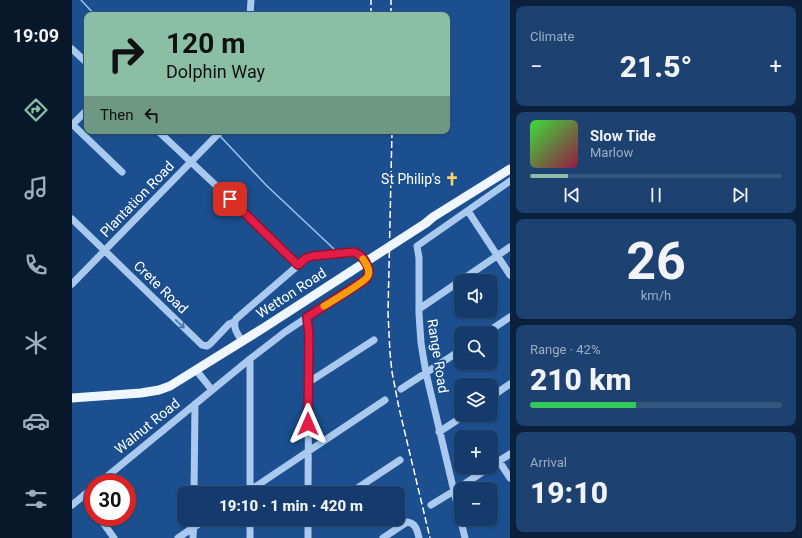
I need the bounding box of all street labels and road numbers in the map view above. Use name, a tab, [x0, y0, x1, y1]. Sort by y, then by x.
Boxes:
street label: Plantation Road	[97, 158, 177, 240]
street label: Crete Road	[131, 257, 191, 317]
street label: Wetton Road	[253, 265, 329, 321]
street label: Range Road	[424, 318, 452, 394]
street label: Walnut Road	[111, 395, 183, 457]

